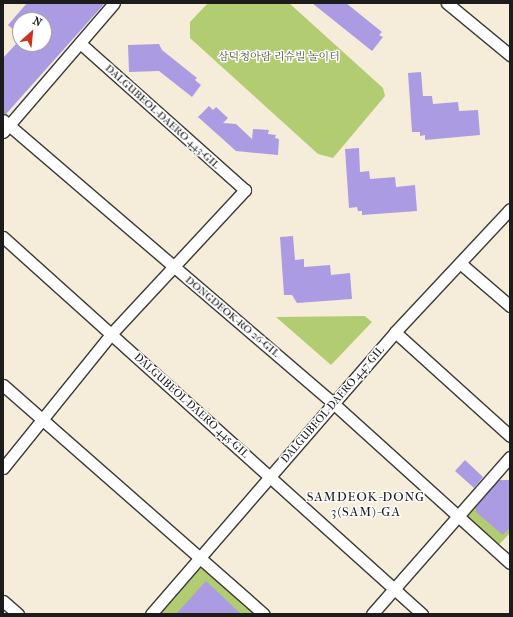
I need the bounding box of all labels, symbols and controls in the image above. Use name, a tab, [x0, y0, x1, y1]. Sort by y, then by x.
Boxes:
north arrow	[12, 12, 52, 52]
text: N	[31, 14, 44, 29]
park label: 삼덕청아람 리슈빌 놀이터	[218, 50, 340, 64]
street label: DALGUBEOL-DAERO 443-GIL	[102, 62, 222, 172]
street label: DONGDEOK-RO 26-GIL	[182, 274, 282, 360]
street label: DALGUBEOL-DAERO 447-GIL	[279, 344, 387, 466]
street label: DALGUBEOL-DAERO 445-GIL	[131, 351, 251, 461]
district label: SAMDEOK-DONG 3(SAM)-GA	[307, 490, 425, 521]

